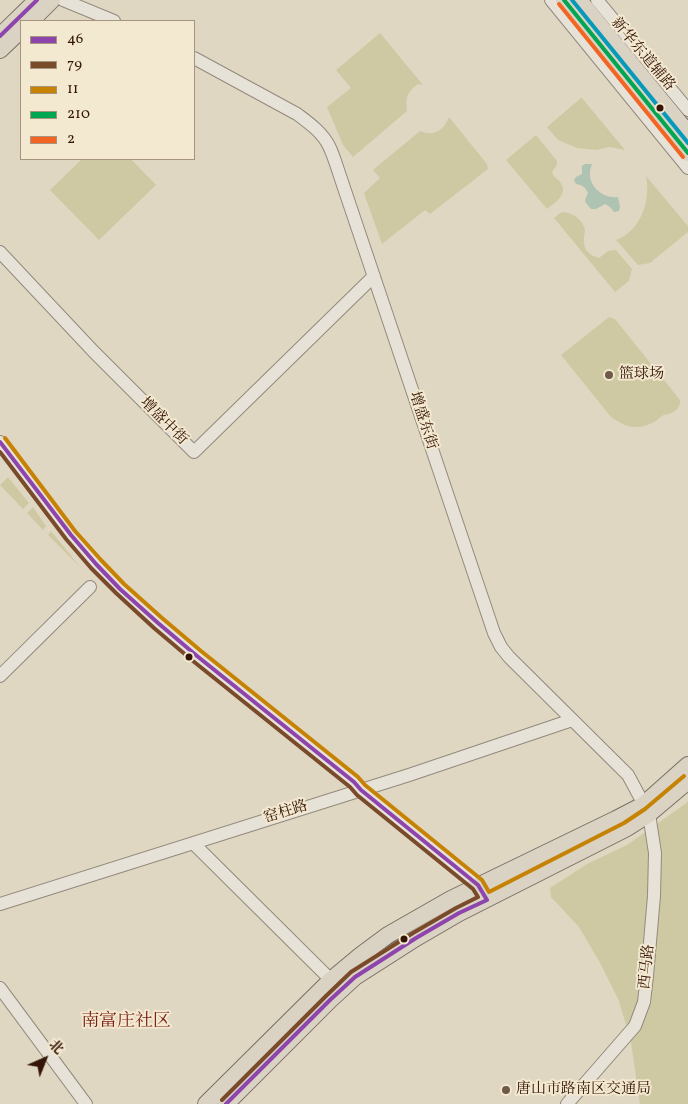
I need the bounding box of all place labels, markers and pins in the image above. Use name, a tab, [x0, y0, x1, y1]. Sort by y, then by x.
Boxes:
unlabelled marker	[655, 103, 665, 113]
place label: 篮球场	[619, 366, 664, 384]
marker: 篮球场	[603, 369, 615, 381]
unlabelled marker	[184, 652, 194, 662]
unlabelled marker	[399, 934, 409, 944]
place label: 唐山市路南区交通局	[516, 1081, 651, 1099]
marker: 唐山市路南区交通局	[500, 1084, 512, 1096]

